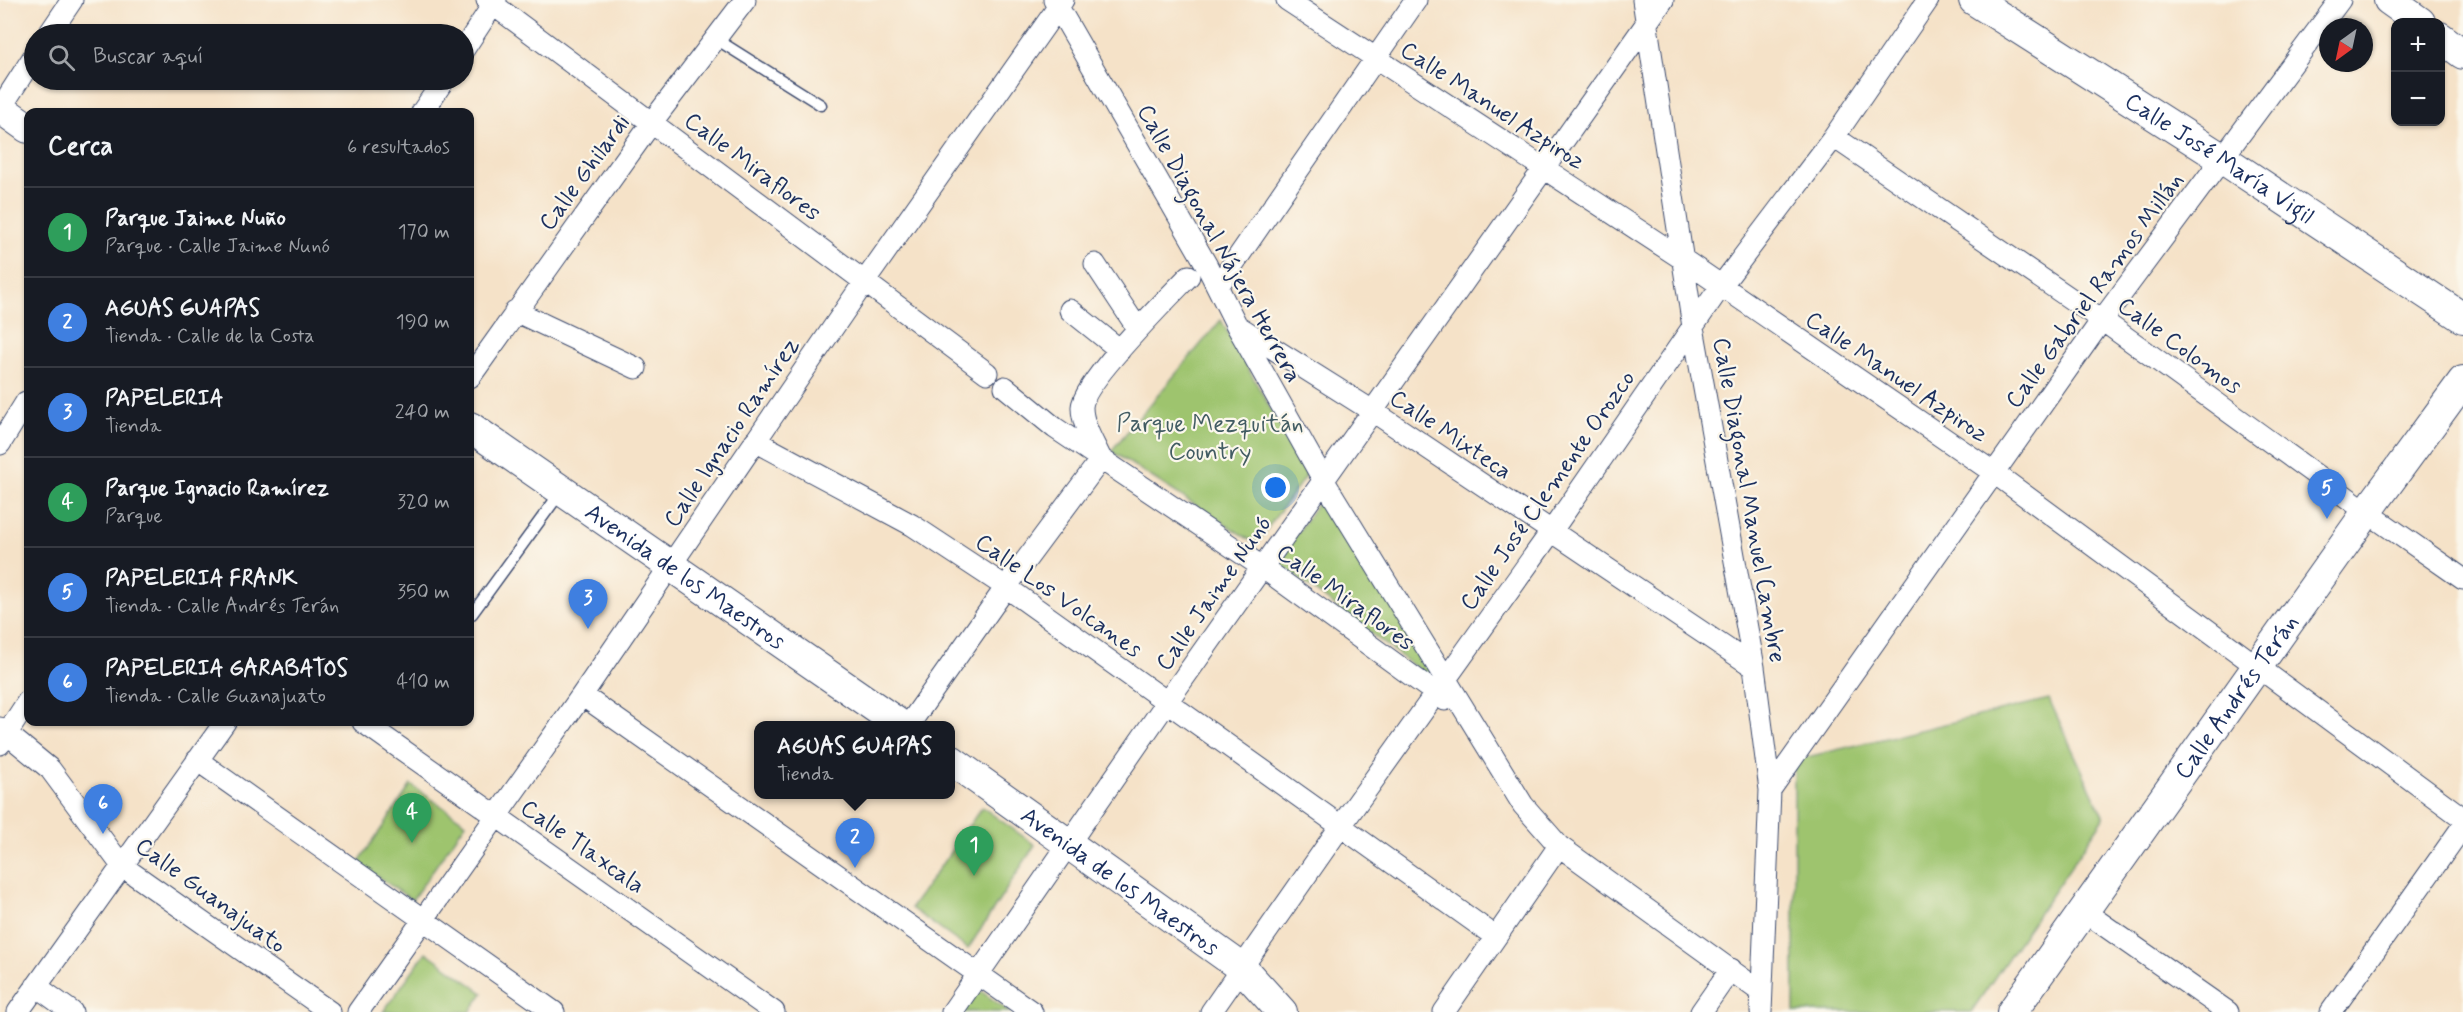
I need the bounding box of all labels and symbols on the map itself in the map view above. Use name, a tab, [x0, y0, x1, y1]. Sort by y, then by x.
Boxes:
north arrow	[2319, 18, 2373, 72]
street label: Calle Manuel Azpiroz	[1394, 35, 1591, 178]
street label: Calle José María Vigil	[2118, 86, 2319, 232]
street label: Calle Diagonal Nájera Herrera	[1127, 99, 1308, 390]
street label: Calle Miraflores	[677, 106, 827, 229]
street label: Calle Ghilardi	[533, 108, 638, 237]
street label: Calle Gabriel Ramos Millán	[1999, 167, 2191, 415]
street label: Calle Colomos	[2111, 291, 2248, 402]
street label: Calle Manuel Azpiroz	[1799, 304, 1994, 450]
street label: Calle Ignacio Ramírez	[657, 332, 807, 534]
street label: Calle Diagonal Manuel Cambre	[1702, 335, 1792, 666]
street label: Calle José Clemente Orozco	[1453, 365, 1643, 617]
street label: Calle Mixteca	[1383, 383, 1517, 488]
park label: Parque Mezquitán Country	[1116, 409, 1304, 468]
pin: 5	[2308, 470, 2346, 519]
your location	[1261, 473, 1290, 502]
street label: Avenida de los Maestros	[578, 497, 791, 658]
street label: Calle Jaime Nunó	[1149, 510, 1279, 678]
street label: Calle Los Volcanes	[969, 527, 1148, 666]
street label: Calle Miraflores	[1270, 538, 1421, 659]
pin: 3	[568, 580, 608, 629]
street label: Calle Andrés Terán	[2168, 609, 2306, 786]
pin: 6	[84, 784, 122, 834]
street label: Calle Tlaxcala	[514, 793, 650, 902]
pin: 4	[392, 794, 432, 843]
street label: Avenida de los Maestros	[1014, 801, 1225, 964]
pin: 2	[836, 818, 874, 868]
pin: 1	[954, 826, 994, 876]
street label: Calle Guanajuato	[129, 831, 292, 961]

